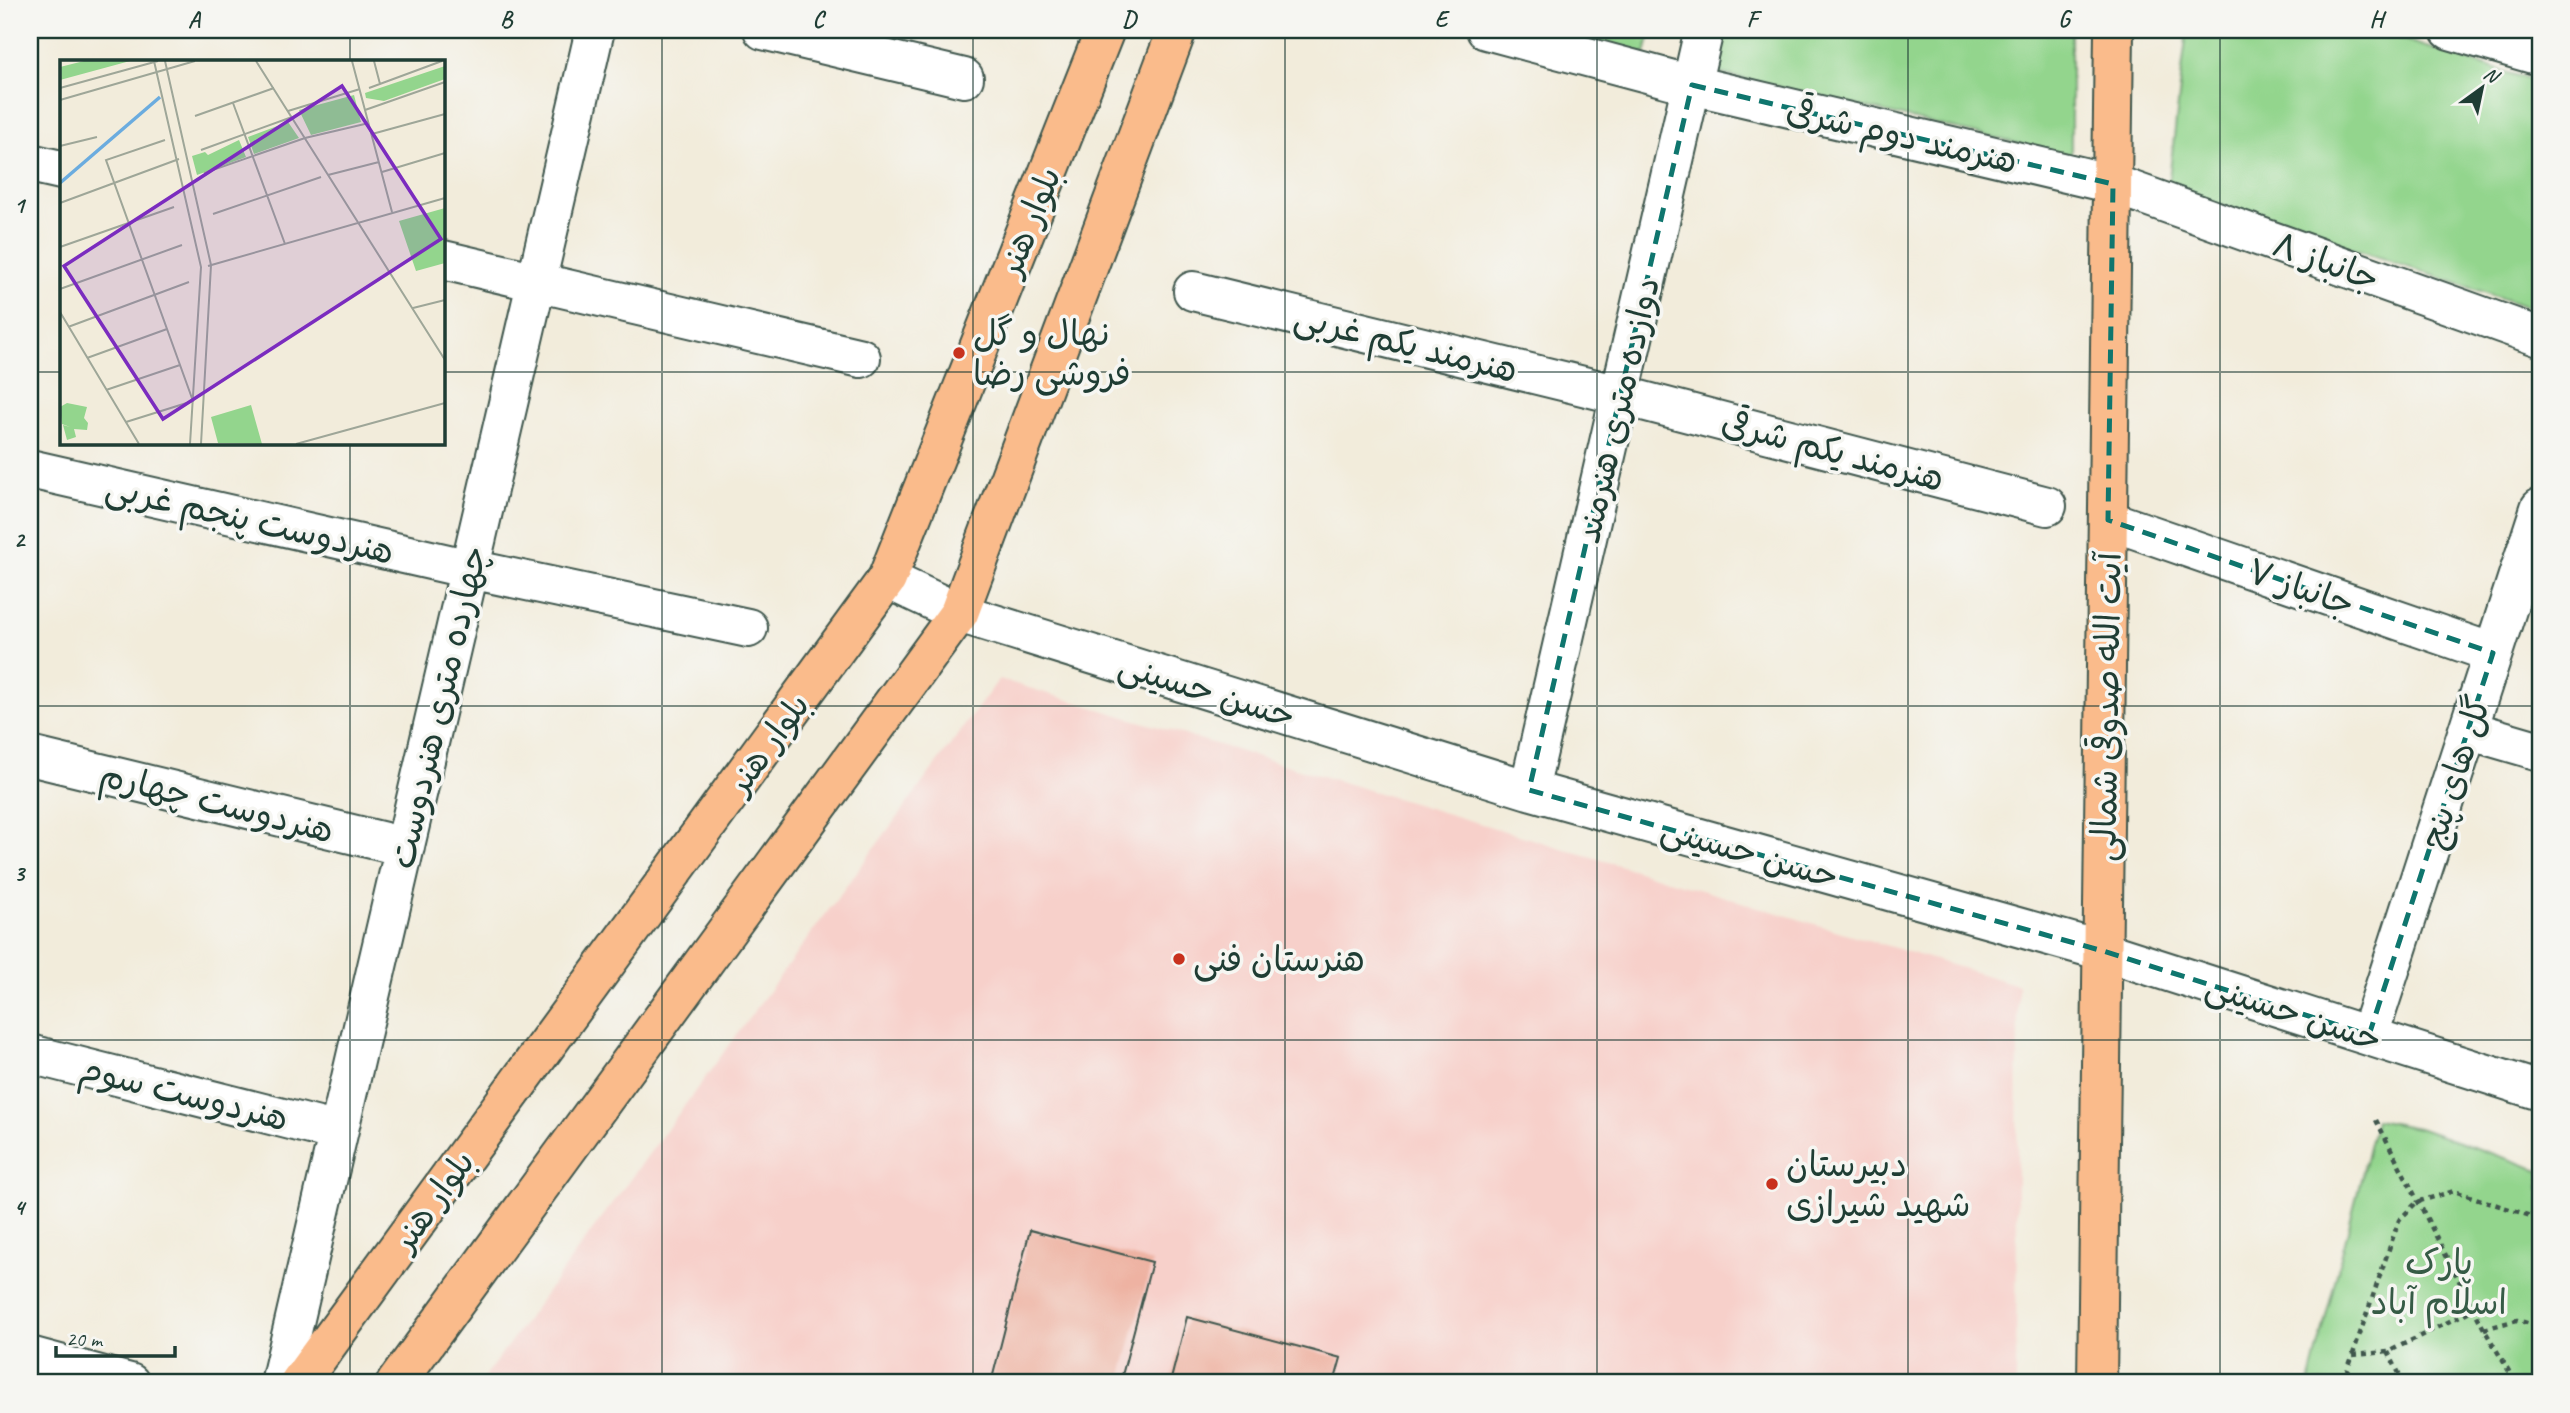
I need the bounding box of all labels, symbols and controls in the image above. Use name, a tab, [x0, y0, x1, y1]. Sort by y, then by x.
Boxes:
text: A	[188, 5, 202, 34]
text: B	[500, 5, 514, 34]
text: C	[813, 5, 827, 34]
text: D	[1122, 5, 1138, 34]
text: E	[1435, 5, 1451, 34]
text: F	[1747, 5, 1763, 34]
text: G	[2058, 5, 2073, 34]
text: H	[2369, 5, 2387, 34]
north arrow	[2448, 52, 2518, 122]
inset map	[60, 60, 444, 444]
text: N	[2479, 61, 2505, 90]
street label: هنرمند دوم شرقی	[1781, 87, 2022, 188]
street label: بلوار هنر	[986, 160, 1072, 285]
text: 1	[14, 191, 27, 220]
street label: جانباز ۸	[2266, 221, 2385, 301]
street label: دوازده متری هنرمند	[1565, 273, 1670, 548]
street label: هنرمند یکم غربی	[1289, 294, 1522, 397]
place label: نهال و گل فروشی رضا	[973, 311, 1131, 396]
marker: نهال و گل فروشی رضا	[951, 345, 967, 361]
street label: هنرمند یکم شرقی	[1716, 399, 1949, 506]
street label: هنردوست پنجم غربی	[100, 464, 399, 578]
text: 2	[14, 525, 27, 554]
street label: چهارده متری هنردوست	[379, 541, 498, 873]
street label: جانباز ۷	[2241, 548, 2360, 627]
street label: آیت الله صدوقی شمالی	[2081, 550, 2132, 862]
street label: حسن حسینی	[1113, 642, 1301, 739]
street label: بلوار هنر	[715, 684, 820, 805]
street label: گل های پنج	[2410, 690, 2502, 855]
street label: هنردوست چهارم	[94, 752, 339, 857]
street label: حسن حسینی	[1656, 806, 1844, 899]
text: 3	[14, 859, 27, 888]
place label: هنرستان فنی	[1193, 937, 1365, 982]
marker: هنرستان فنی	[1171, 951, 1187, 967]
street label: حسن حسینی	[2200, 963, 2388, 1062]
street label: هنردوست سوم	[74, 1046, 293, 1145]
street label: بلوار هنر	[380, 1141, 485, 1262]
place label: دبیرستان شهید شیرازی	[1786, 1142, 1971, 1227]
marker: دبیرستان شهید شیرازی	[1764, 1176, 1780, 1192]
text: 4	[14, 1193, 27, 1222]
park label: پارک اسلام آباد	[2371, 1240, 2507, 1329]
scale bar	[56, 1315, 175, 1359]
text: 20 m	[66, 1326, 104, 1352]

